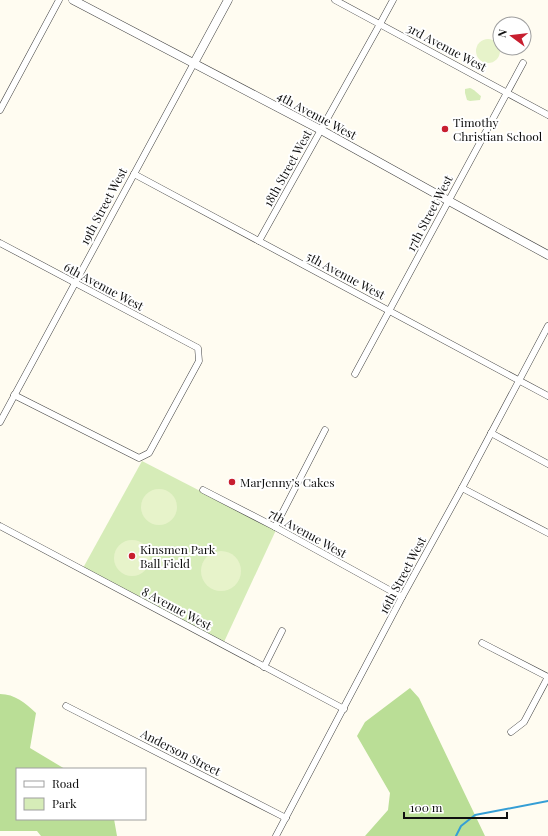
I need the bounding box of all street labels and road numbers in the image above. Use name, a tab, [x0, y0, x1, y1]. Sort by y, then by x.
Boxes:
street label: 3rd Avenue West	[404, 19, 490, 75]
street label: 4th Avenue West	[275, 87, 360, 143]
street label: 18th Street West	[259, 126, 315, 209]
street label: 19th Street West	[76, 164, 130, 247]
street label: 17th Street West	[402, 172, 456, 254]
street label: 5th Avenue West	[304, 248, 389, 303]
street label: 6th Avenue West	[61, 258, 147, 314]
street label: 7th Avenue West	[266, 505, 350, 561]
street label: 16th Street West	[375, 533, 429, 616]
street label: 8 Avenue West	[139, 583, 215, 633]
street label: Anderson Street	[138, 725, 224, 779]

